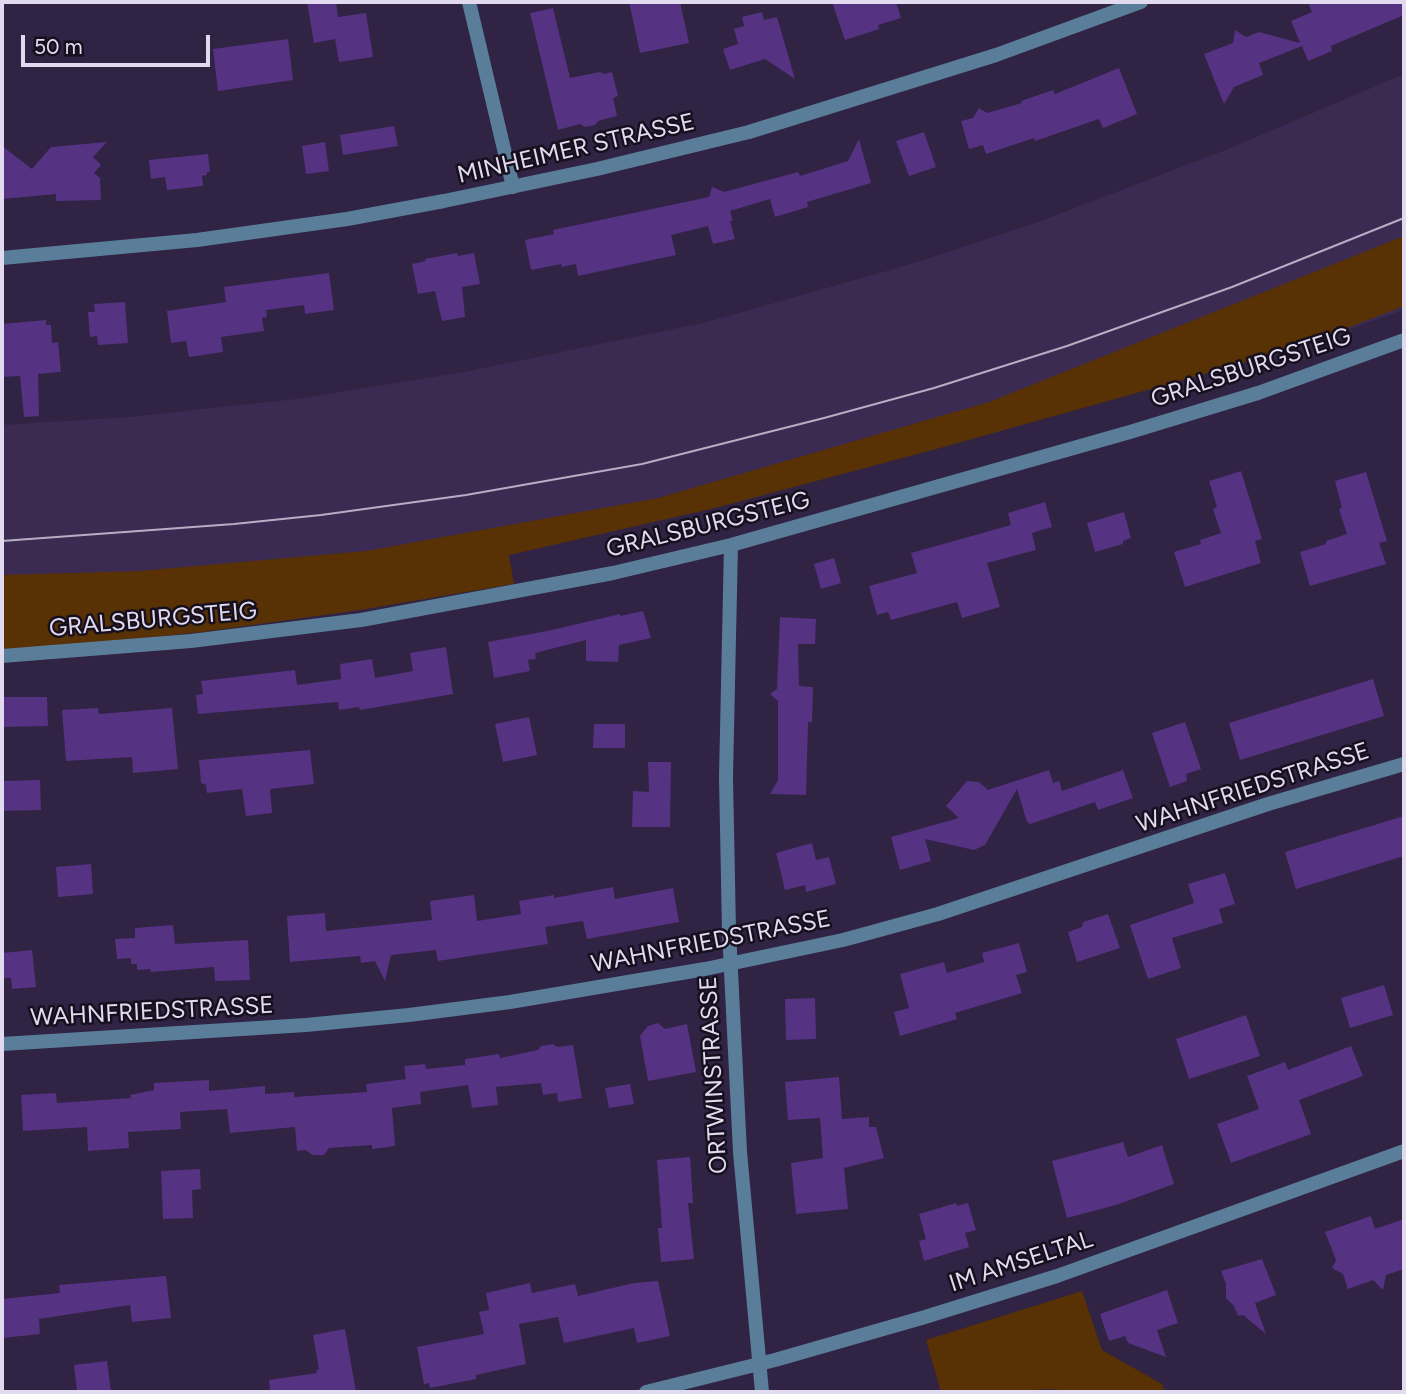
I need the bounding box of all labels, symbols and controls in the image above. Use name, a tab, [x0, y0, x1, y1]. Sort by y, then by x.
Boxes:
scale bar	[24, 21, 214, 65]
text: 50 m	[34, 34, 83, 59]
street label: MINHEIMER STRASSE	[455, 108, 697, 190]
street label: GRALSBURGSTEIG	[1147, 322, 1355, 414]
street label: GRALSBURGSTEIG	[603, 486, 813, 564]
street label: GRALSBURGSTEIG	[48, 597, 258, 643]
street label: WAHNFRIEDSTRASSE	[1133, 737, 1373, 839]
street label: WAHNFRIEDSTRASSE	[589, 905, 833, 979]
street label: ORTWINSTRASSE	[694, 975, 734, 1175]
street label: WAHNFRIEDSTRASSE	[30, 991, 274, 1033]
street label: IM AMSELTAL	[946, 1225, 1096, 1299]

